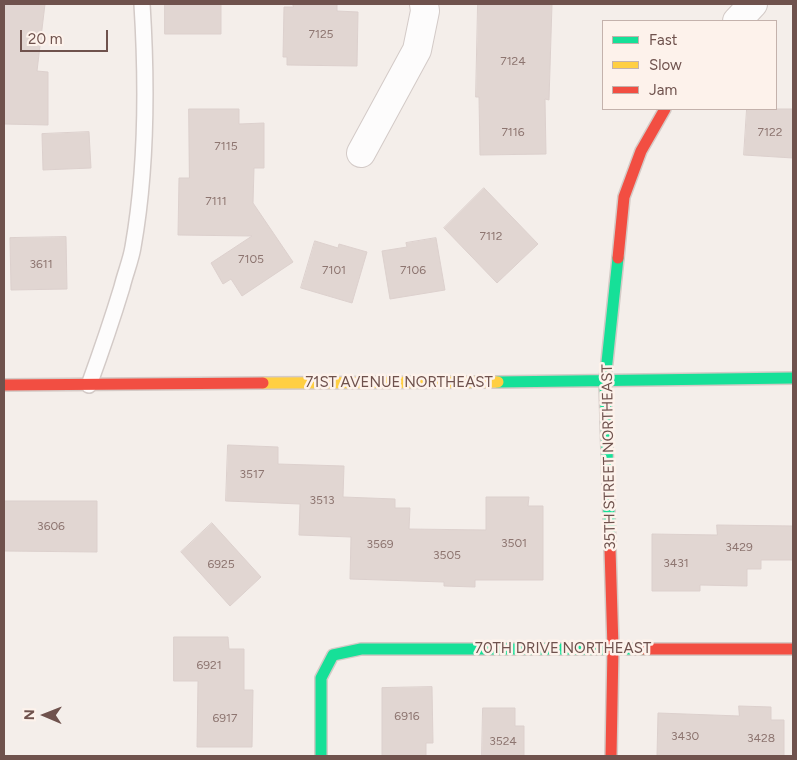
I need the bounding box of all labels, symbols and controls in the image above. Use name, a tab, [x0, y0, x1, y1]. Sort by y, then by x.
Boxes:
scale bar	[22, 20, 110, 52]
legend	[602, 20, 777, 110]
house number: 7125	[308, 27, 334, 41]
text: 20 m	[28, 30, 62, 48]
text: Fast	[649, 31, 677, 49]
house number: 7124	[500, 54, 526, 68]
text: Slow	[649, 56, 682, 74]
text: Jam	[649, 81, 677, 99]
house number: 7116	[501, 125, 525, 139]
house number: 7122	[758, 125, 782, 139]
house number: 7115	[214, 139, 238, 153]
house number: 7111	[205, 194, 227, 208]
house number: 7112	[479, 229, 503, 243]
house number: 7105	[238, 252, 264, 266]
house number: 3611	[29, 257, 53, 271]
house number: 7101	[322, 263, 346, 277]
house number: 7106	[400, 263, 426, 277]
street label: 35TH STREET NORTHEAST	[598, 364, 620, 550]
street label: 71ST AVENUE NORTHEAST	[305, 374, 493, 392]
house number: 3517	[240, 467, 264, 481]
house number: 3513	[310, 493, 334, 507]
house number: 3606	[37, 519, 65, 533]
house number: 3501	[501, 536, 527, 550]
house number: 3569	[366, 537, 394, 551]
house number: 3429	[725, 540, 753, 554]
house number: 3505	[433, 548, 461, 562]
house number: 3431	[663, 556, 689, 570]
house number: 6925	[207, 557, 235, 571]
street label: 70TH DRIVE NORTHEAST	[475, 640, 651, 658]
house number: 6921	[196, 658, 222, 672]
north arrow	[20, 690, 70, 740]
text: N	[21, 709, 38, 720]
house number: 6916	[394, 709, 420, 723]
house number: 6917	[213, 711, 237, 725]
house number: 3430	[671, 729, 699, 743]
house number: 3428	[747, 731, 775, 745]
house number: 3524	[489, 734, 517, 748]

